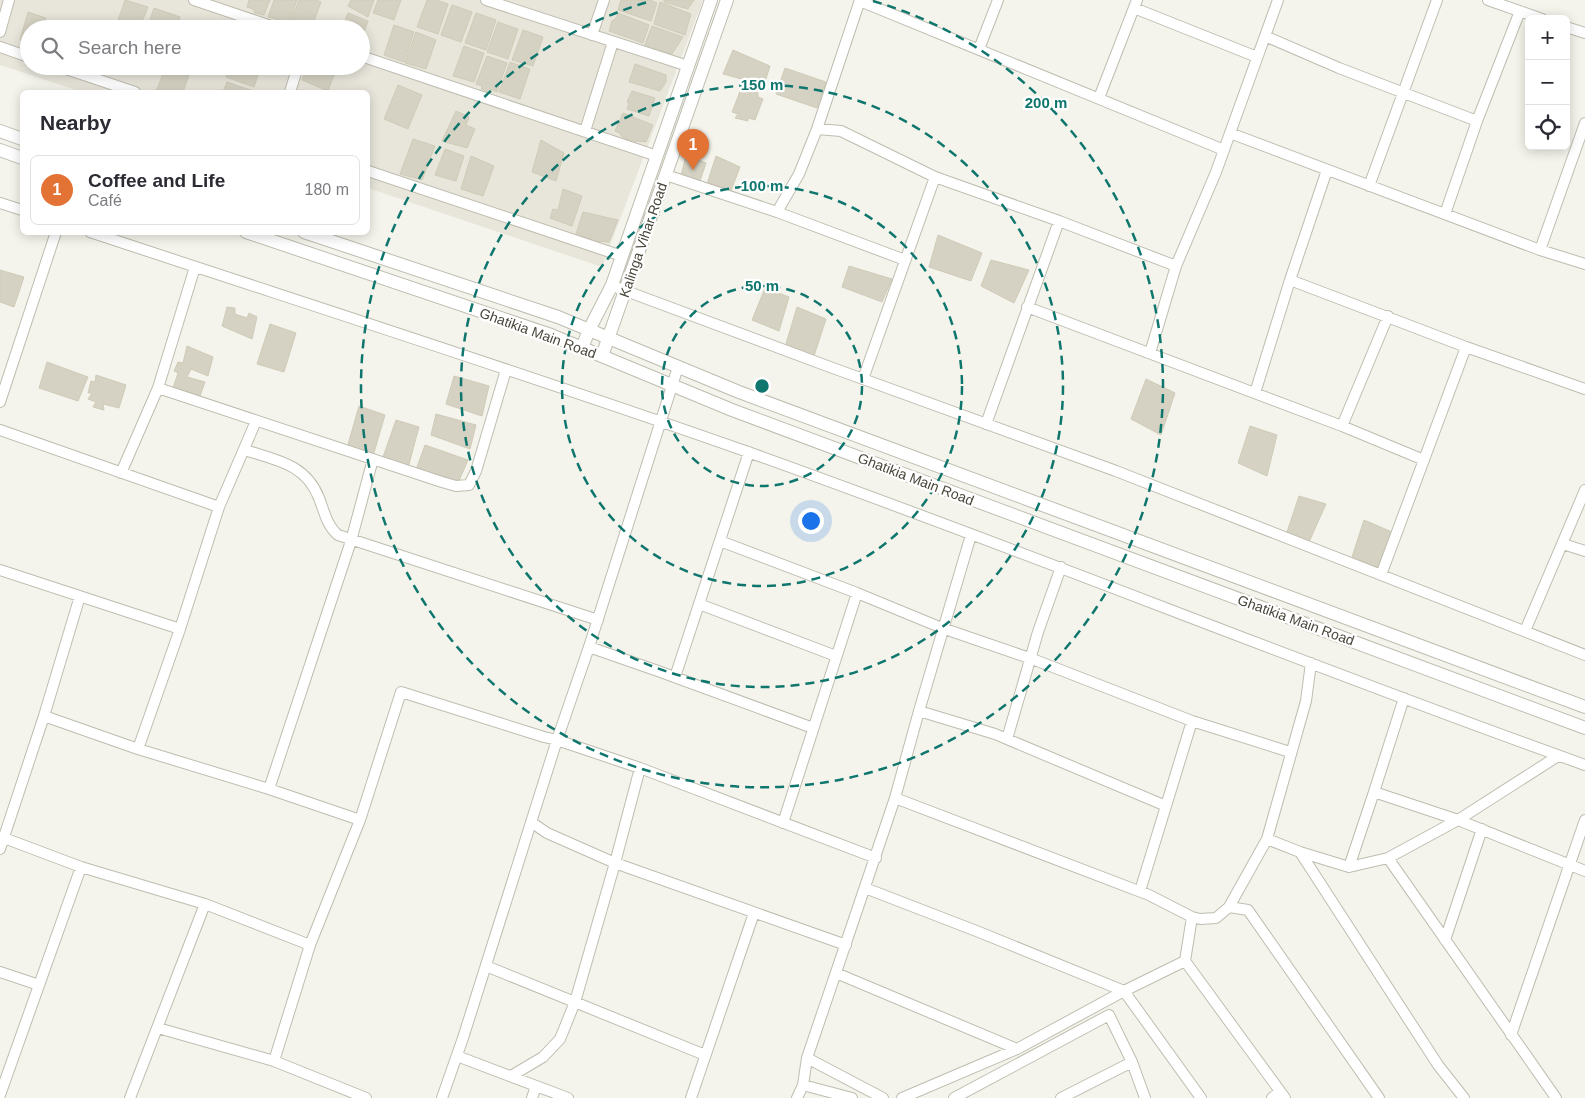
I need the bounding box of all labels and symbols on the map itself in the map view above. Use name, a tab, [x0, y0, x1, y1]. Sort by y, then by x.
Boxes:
text: 150 m	[741, 76, 783, 93]
text: 200 m	[1025, 94, 1067, 111]
pin: 1	[677, 129, 709, 170]
text: 100 m	[741, 177, 783, 194]
street label: Kalinga Vihar Road	[616, 180, 670, 300]
text: 50 m	[745, 277, 779, 294]
street label: Ghatikia Main Road	[477, 304, 599, 362]
centre of rings	[753, 377, 771, 395]
street label: Ghatikia Main Road	[856, 450, 976, 508]
your location	[798, 508, 824, 534]
street label: Ghatikia Main Road	[1235, 591, 1357, 649]

